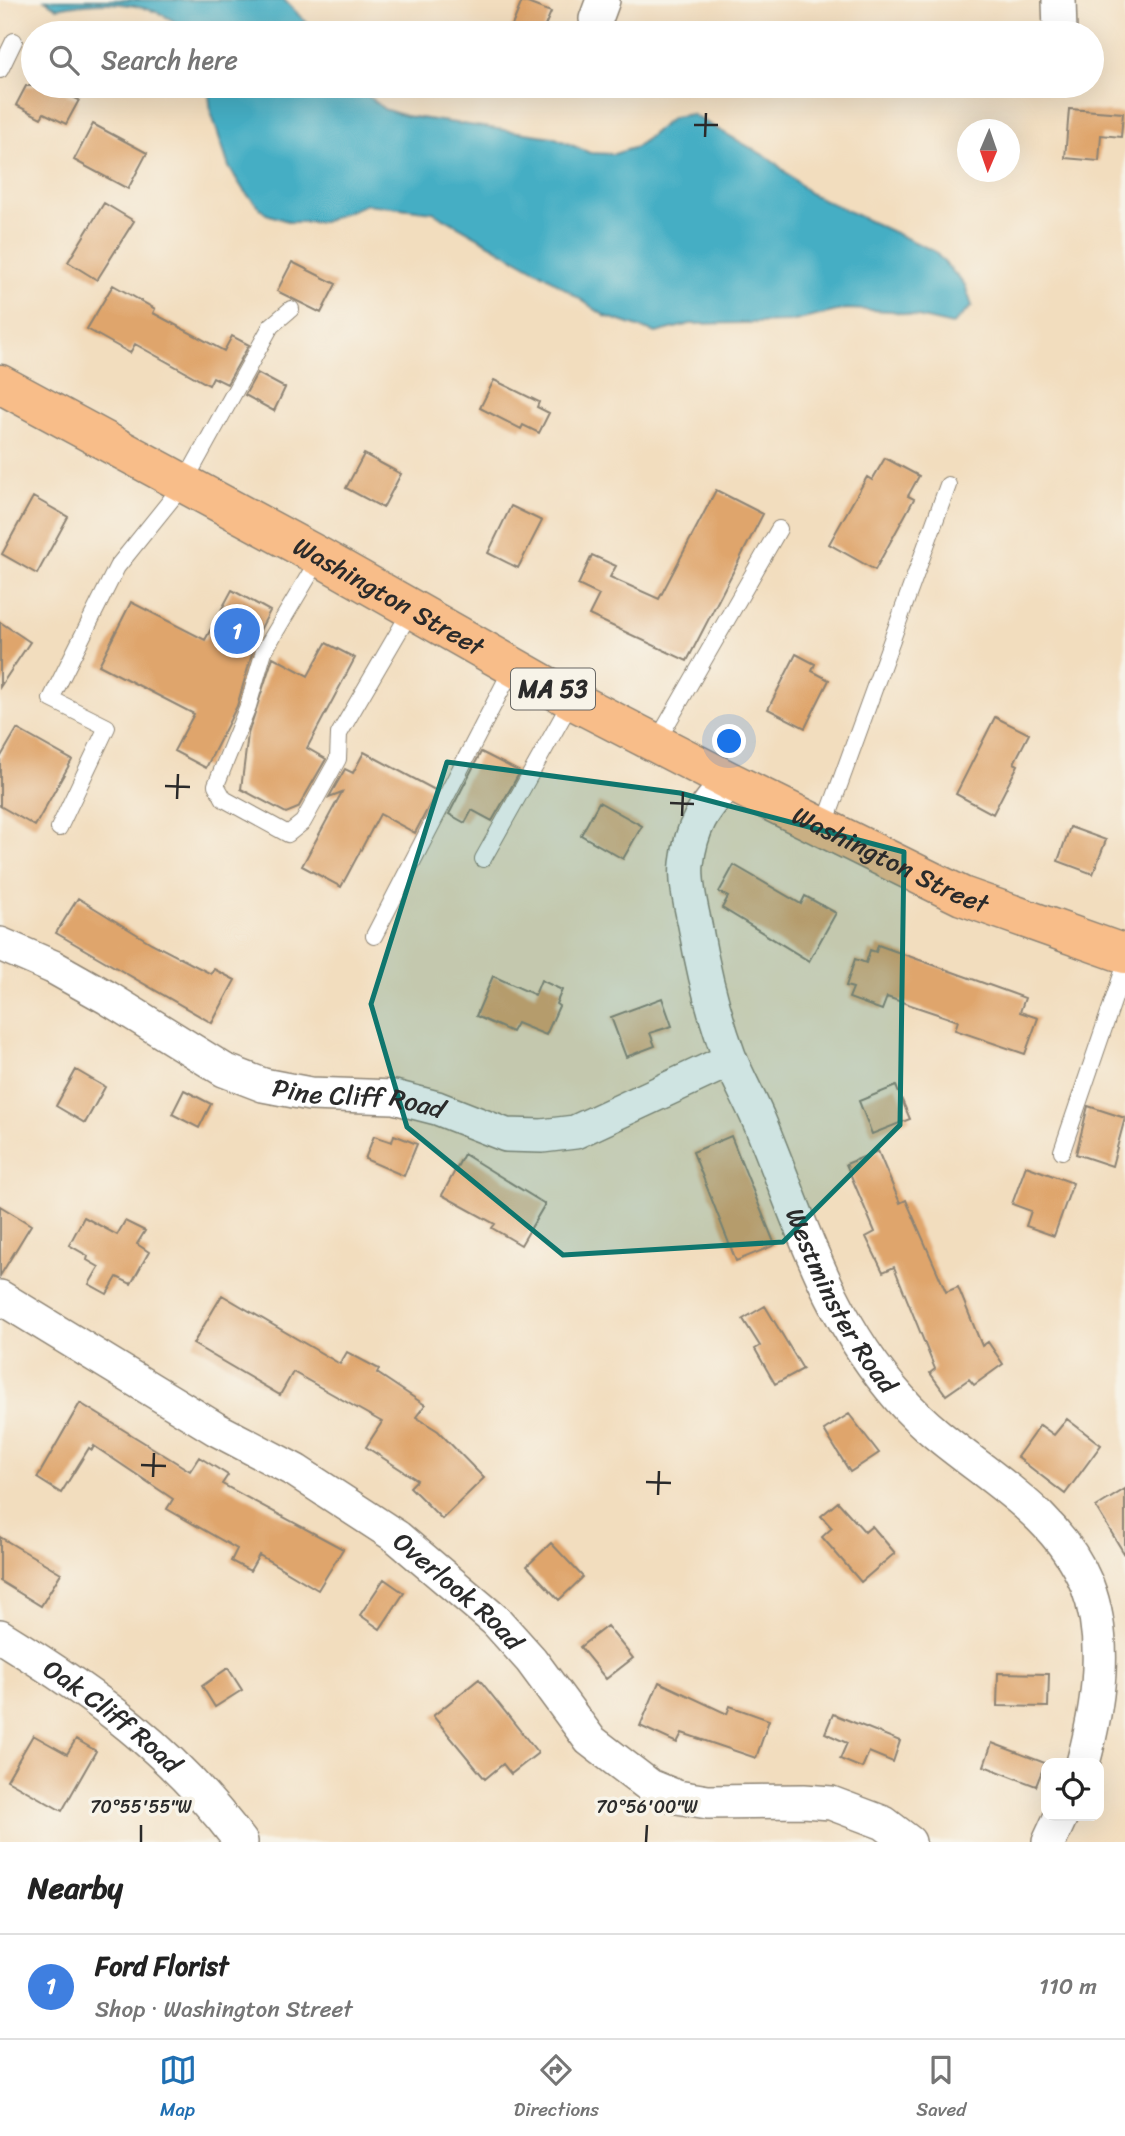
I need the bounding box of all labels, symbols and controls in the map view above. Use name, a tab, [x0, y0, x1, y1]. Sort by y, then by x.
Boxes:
search box	[21, 21, 1104, 98]
text: Search here	[101, 37, 238, 83]
icon: search	[45, 41, 83, 79]
north arrow	[957, 119, 1020, 182]
street label: Washington Street	[285, 524, 495, 670]
pin: 1	[214, 605, 260, 657]
road number: MA 53	[511, 668, 595, 710]
your location	[712, 724, 746, 758]
street label: Washington Street	[784, 793, 997, 927]
street label: Pine Cliff Road	[269, 1064, 454, 1133]
street label: Westminster Road	[773, 1201, 911, 1406]
street label: Overlook Road	[382, 1520, 537, 1663]
street label: Oak Cliff Road	[34, 1646, 194, 1786]
map controls	[1041, 1758, 1104, 1821]
button: locate	[1041, 1758, 1104, 1821]
text: 70°55'55"W	[90, 1791, 193, 1823]
text: 70°56'00"W	[596, 1791, 699, 1823]
text: Nearby	[28, 1861, 123, 1915]
text: Ford Florist	[95, 1943, 229, 1989]
text: 1	[46, 1966, 56, 2007]
text: 110 m	[1039, 1966, 1097, 2007]
text: Shop · Washington Street	[95, 1989, 353, 2030]
tab: Map	[159, 2051, 197, 2126]
tab: Directions	[514, 2051, 599, 2126]
tab: Saved	[916, 2051, 966, 2126]

